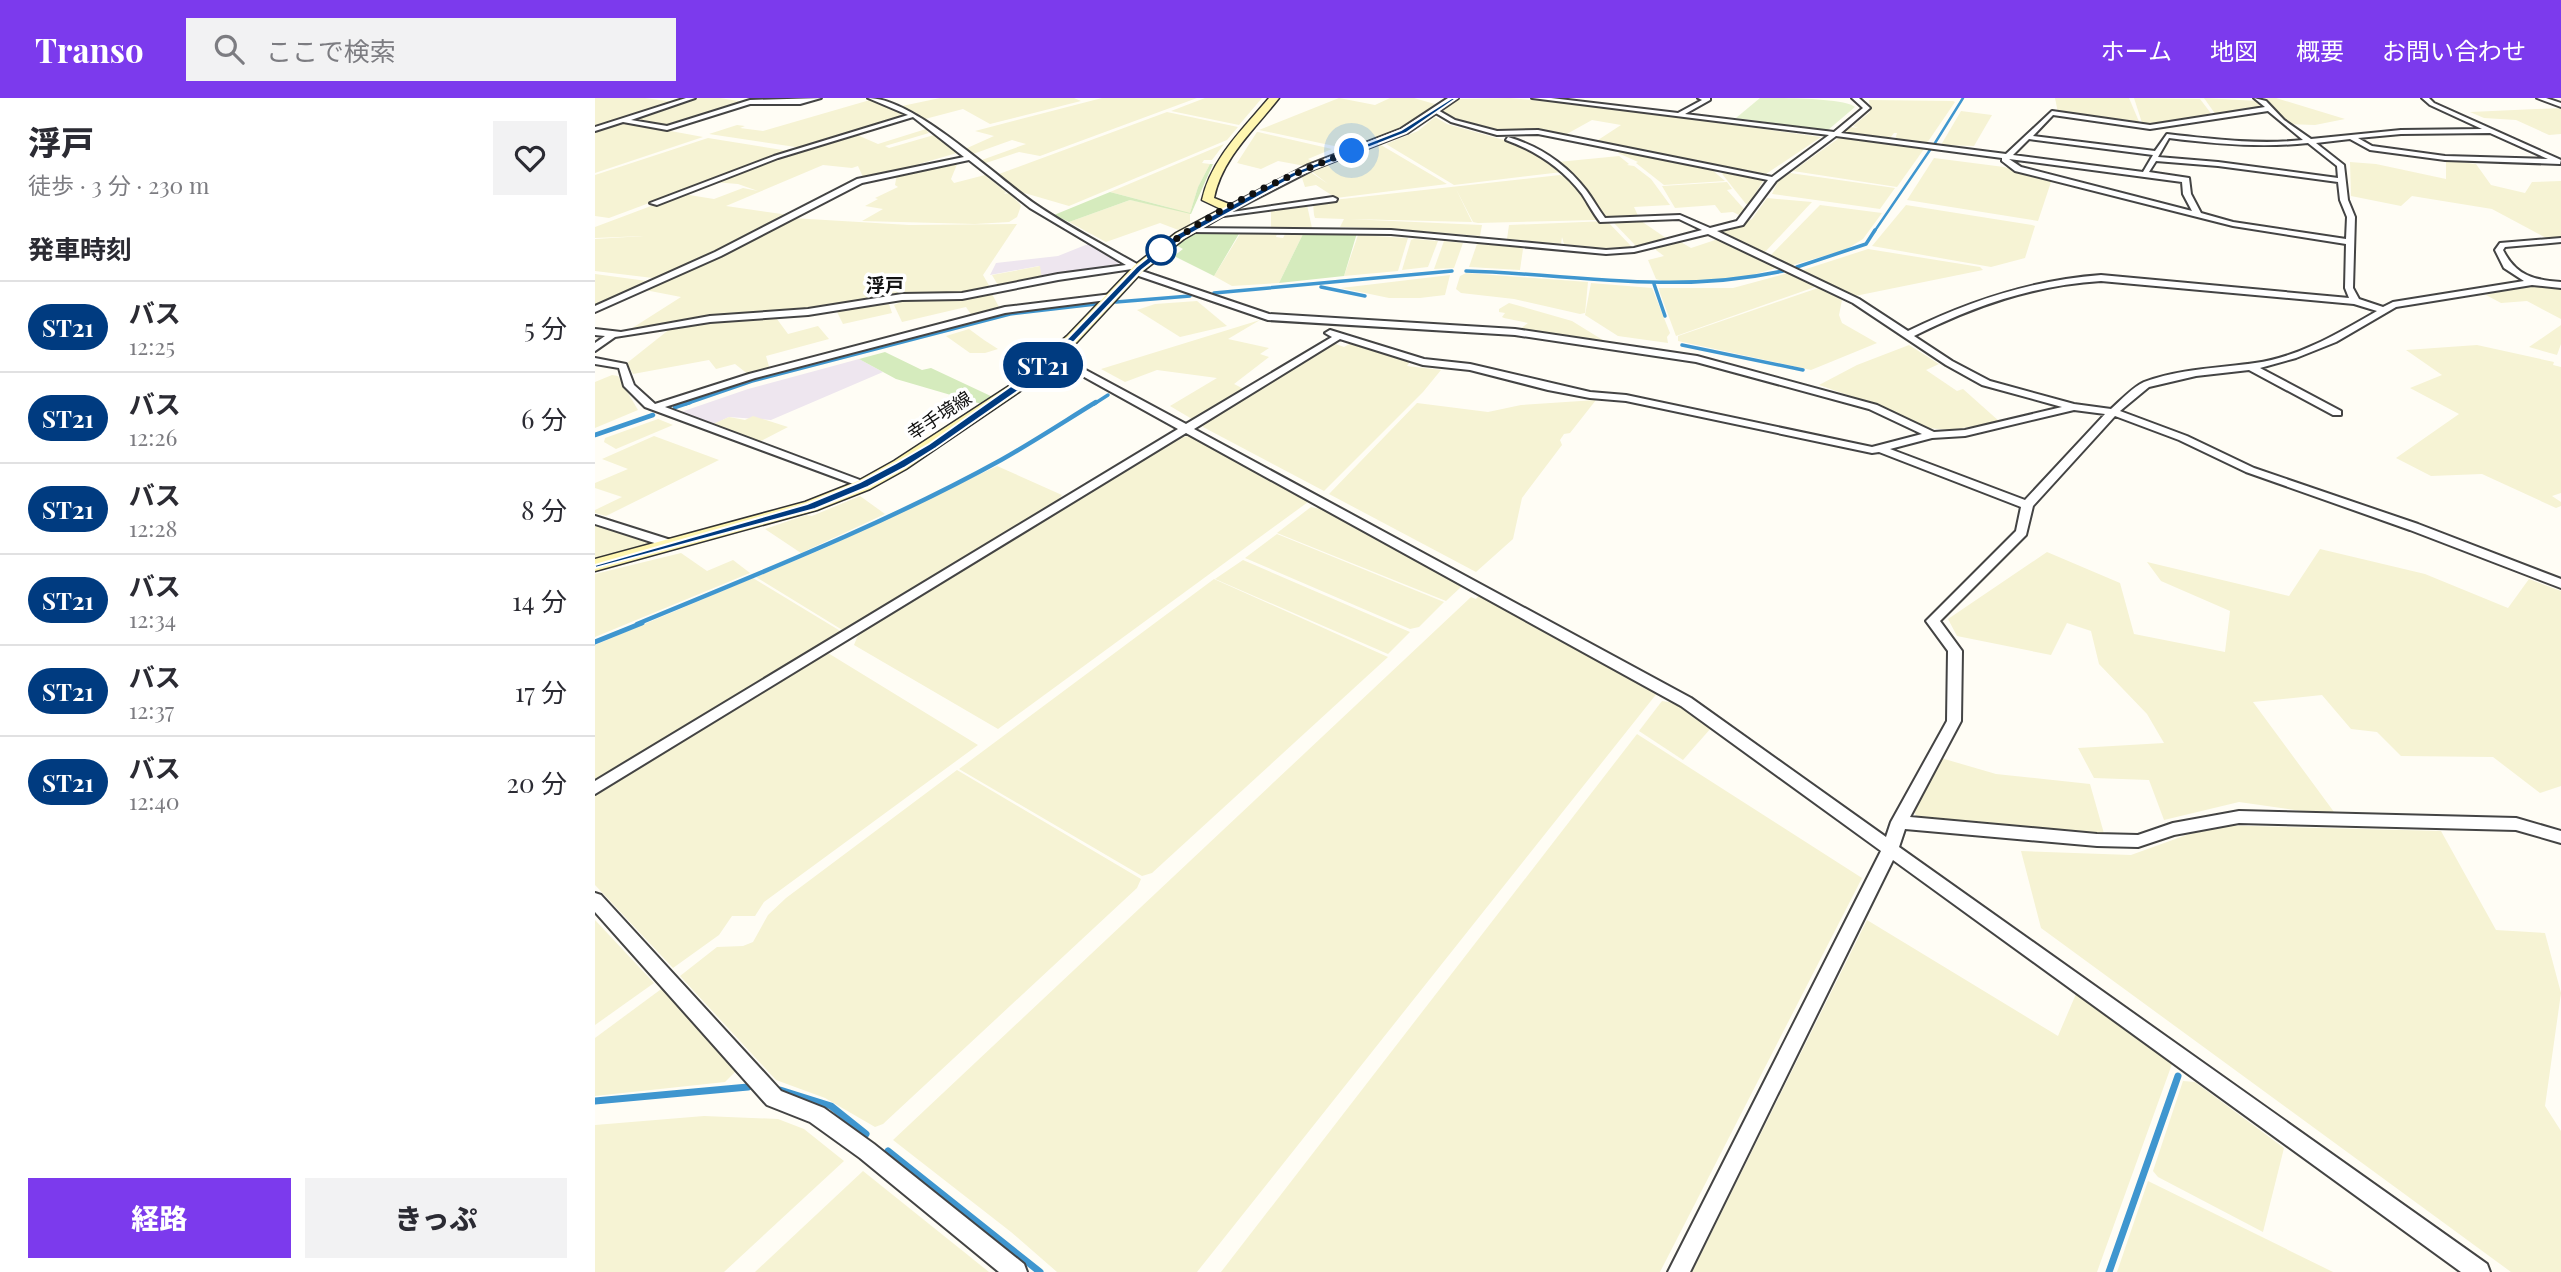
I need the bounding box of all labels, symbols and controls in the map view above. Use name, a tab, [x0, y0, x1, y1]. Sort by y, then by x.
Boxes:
search box	[186, 18, 676, 81]
text: Transo	[35, 27, 144, 71]
icon: search	[210, 30, 248, 68]
text: ここで検索	[266, 33, 396, 68]
text: ホーム	[2101, 34, 2172, 66]
text: 地図	[2210, 34, 2258, 66]
text: 概要	[2296, 34, 2344, 66]
text: お問い合わせ	[2382, 34, 2526, 66]
text: 浮戸	[28, 119, 94, 163]
button: heart	[493, 121, 567, 195]
your location	[1334, 133, 1369, 168]
text: 徒歩 · 3 分 · 230 m	[28, 169, 210, 200]
text: 発車時刻	[28, 231, 132, 266]
unlabelled marker	[1146, 235, 1176, 265]
district label: 浮戸	[866, 271, 904, 297]
text: バス	[129, 295, 181, 330]
text: 5 分	[524, 310, 567, 345]
text: ST21	[42, 311, 94, 343]
text: 12:25	[129, 330, 175, 361]
line badge: ST21	[994, 342, 1092, 388]
text: ST21	[1017, 349, 1069, 381]
street label: 幸手境線	[902, 385, 976, 445]
text: バス	[129, 386, 181, 421]
text: 6 分	[521, 401, 567, 436]
text: ST21	[42, 402, 94, 434]
text: 12:26	[129, 421, 177, 452]
text: バス	[129, 477, 181, 512]
text: 8 分	[521, 492, 567, 527]
text: ST21	[42, 493, 94, 525]
text: 12:28	[129, 512, 177, 543]
text: バス	[129, 568, 181, 603]
text: 14 分	[512, 583, 567, 618]
text: ST21	[42, 584, 94, 616]
text: 12:34	[129, 603, 176, 634]
text: バス	[129, 659, 181, 694]
text: 17 分	[515, 674, 567, 709]
text: ST21	[42, 675, 94, 707]
text: 12:37	[129, 694, 174, 725]
text: バス	[129, 750, 181, 785]
text: 20 分	[506, 765, 567, 800]
text: ST21	[42, 766, 94, 798]
text: 12:40	[129, 785, 180, 816]
button: 経路	[28, 1178, 291, 1258]
button: きっぷ	[305, 1178, 567, 1258]

